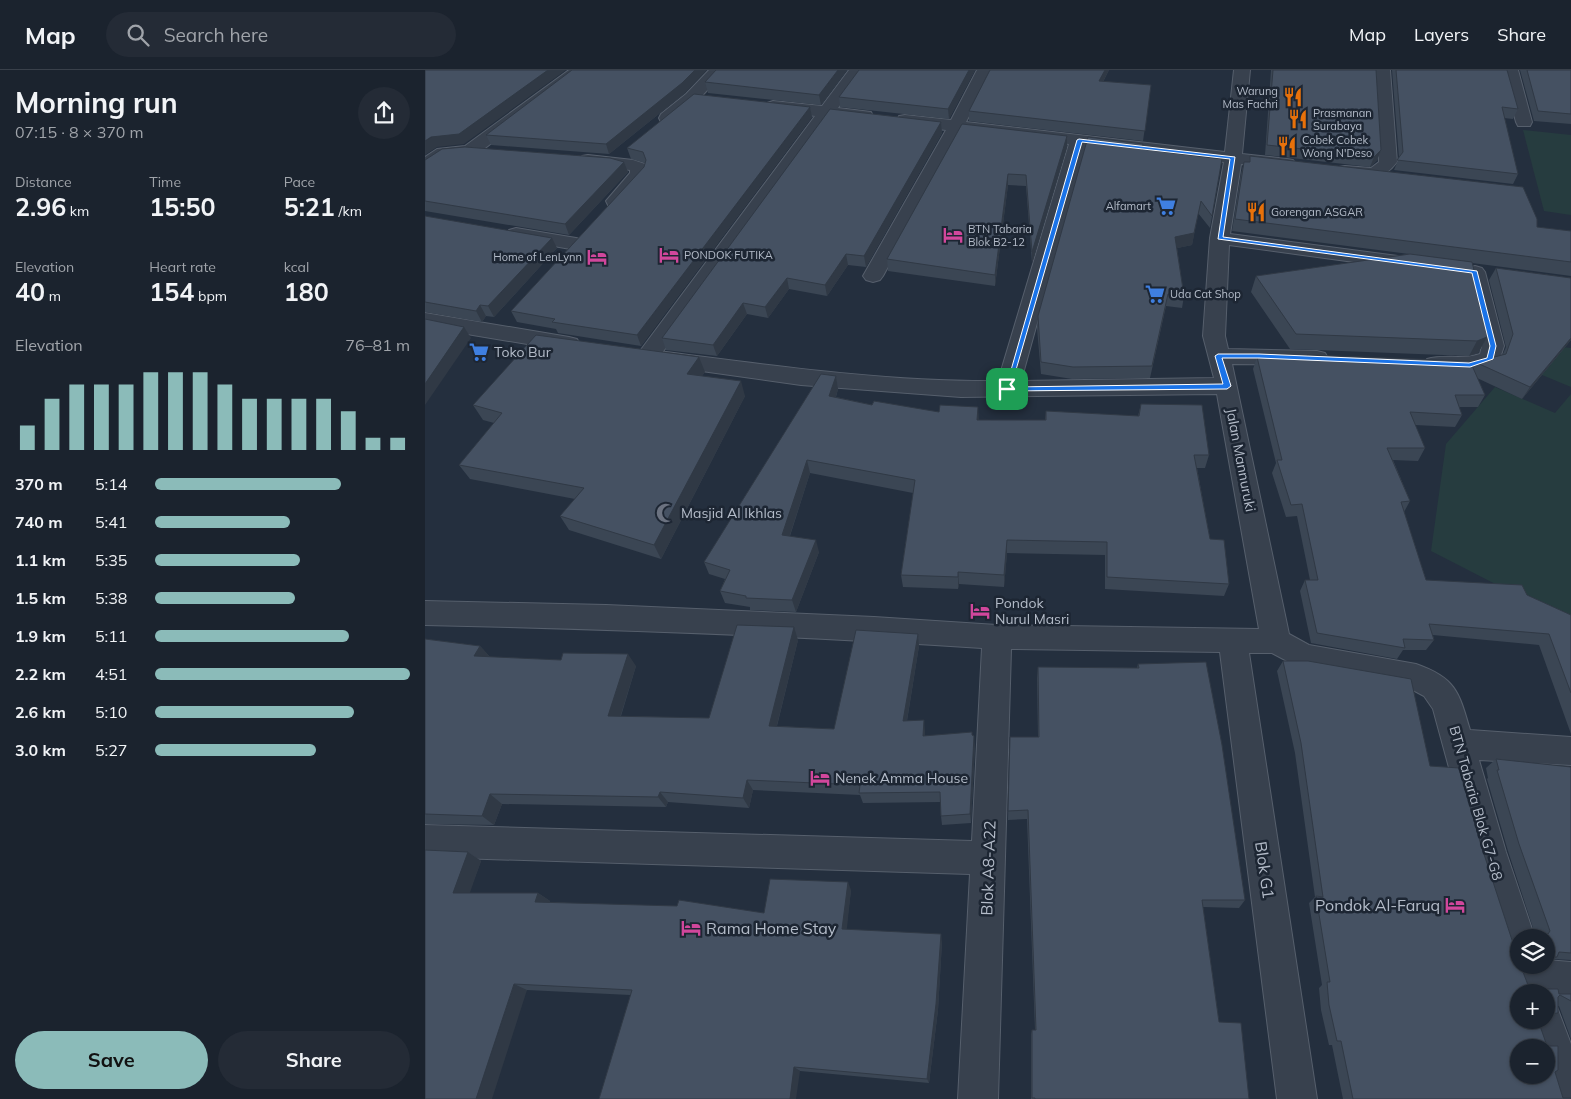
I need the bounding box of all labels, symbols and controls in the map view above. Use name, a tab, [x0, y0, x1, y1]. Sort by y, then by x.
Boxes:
search box	[106, 12, 456, 57]
text: Map	[25, 20, 76, 50]
icon: search	[124, 21, 152, 49]
text: Search here	[164, 23, 268, 47]
text: Map	[1349, 23, 1386, 46]
text: Layers	[1414, 23, 1469, 46]
text: Share	[1497, 23, 1546, 46]
place label: Warung Mas Fachri	[1223, 84, 1278, 111]
text: Morning run	[15, 85, 178, 120]
restaurant icon: Warung Mas Fachri	[1282, 86, 1304, 108]
button: share	[358, 87, 410, 139]
place label: Prasmanan Surabaya	[1313, 106, 1372, 133]
restaurant icon: Prasmanan Surabaya	[1287, 108, 1309, 130]
text: 07:15 · 8 × 370 m	[15, 122, 144, 142]
place label: Cobek Cobek Wong N'Deso	[1302, 133, 1372, 160]
restaurant icon: Cobek Cobek Wong N'Deso	[1276, 135, 1298, 157]
text: Distance	[15, 173, 72, 191]
text: Time	[149, 173, 181, 191]
text: Pace	[284, 173, 315, 191]
text: 2.96	[15, 191, 66, 222]
text: 15:50	[149, 191, 216, 222]
text: 5:21	[284, 191, 335, 222]
supermarket icon: Alfamart	[1155, 195, 1177, 217]
place label: Alfamart	[1106, 199, 1151, 213]
restaurant icon: Gorengan ASGAR	[1245, 201, 1267, 223]
text: km	[66, 202, 89, 220]
text: /km	[335, 202, 362, 220]
place label: Gorengan ASGAR	[1271, 205, 1363, 219]
place label: BTN Tabaria Blok B2-12	[968, 222, 1032, 249]
hotel icon: BTN Tabaria Blok B2-12	[942, 224, 964, 246]
hotel icon: PONDOK FUTIKA	[658, 244, 680, 266]
hotel icon: Home of LenLynn	[586, 246, 608, 268]
place label: PONDOK FUTIKA	[684, 248, 773, 262]
place label: Home of LenLynn	[493, 250, 582, 264]
text: Elevation	[15, 258, 74, 276]
text: Heart rate	[149, 258, 216, 276]
text: kcal	[284, 258, 309, 276]
text: 40	[15, 276, 45, 307]
text: 154	[149, 276, 194, 307]
text: 180	[284, 276, 329, 307]
supermarket icon: Uda Cat Shop	[1144, 283, 1166, 305]
text: m	[45, 287, 61, 305]
text: bpm	[194, 287, 227, 305]
place label: Uda Cat Shop	[1170, 287, 1241, 301]
text: Elevation	[15, 335, 83, 355]
text: 76–81 m	[345, 335, 410, 355]
supermarket icon: Toko Bur	[468, 341, 490, 363]
place label: Toko Bur	[494, 343, 552, 361]
pin	[986, 368, 1028, 410]
icon: arrive	[993, 375, 1021, 403]
street label: Jalan Mannuruki	[1222, 407, 1260, 513]
text: 370 m	[15, 474, 63, 494]
text: 5:14	[95, 474, 127, 494]
mosque icon: Masjid Al Ikhlas	[655, 502, 677, 524]
place label: Masjid Al Ikhlas	[681, 504, 782, 522]
text: 740 m	[15, 512, 63, 532]
text: 5:41	[95, 512, 127, 532]
text: 1.1 km	[15, 550, 66, 570]
text: 5:35	[95, 550, 127, 570]
text: 1.5 km	[15, 588, 66, 608]
text: 5:38	[95, 588, 127, 608]
place label: Pondok Nurul Masri	[995, 594, 1069, 628]
hotel icon: Pondok Nurul Masri	[969, 600, 991, 622]
text: 1.9 km	[15, 626, 66, 646]
text: 5:11	[95, 626, 127, 646]
text: 2.2 km	[15, 664, 66, 684]
text: 4:51	[95, 664, 127, 684]
text: 2.6 km	[15, 702, 66, 722]
text: 5:10	[95, 702, 127, 722]
street label: BTN Tabaria Blok G7-G8	[1445, 724, 1507, 882]
text: 3.0 km	[15, 740, 66, 760]
text: 5:27	[95, 740, 127, 760]
hotel icon: Nenek Amma House	[809, 767, 831, 789]
place label: Nenek Amma House	[835, 769, 968, 787]
street label: Blok A8-A22	[976, 820, 1000, 916]
street label: Blok G1	[1251, 840, 1279, 900]
hotel icon: Pondok Al-Faruq	[1444, 894, 1466, 916]
place label: Pondok Al-Faruq	[1315, 895, 1440, 915]
hotel icon: Rama Home Stay	[680, 917, 702, 939]
place label: Rama Home Stay	[706, 918, 837, 938]
map controls	[1510, 929, 1555, 1084]
button: layers	[1510, 929, 1555, 974]
button: +	[1510, 984, 1555, 1029]
button: Save	[15, 1031, 208, 1089]
button: Share	[218, 1031, 410, 1089]
button: −	[1510, 1039, 1555, 1084]

